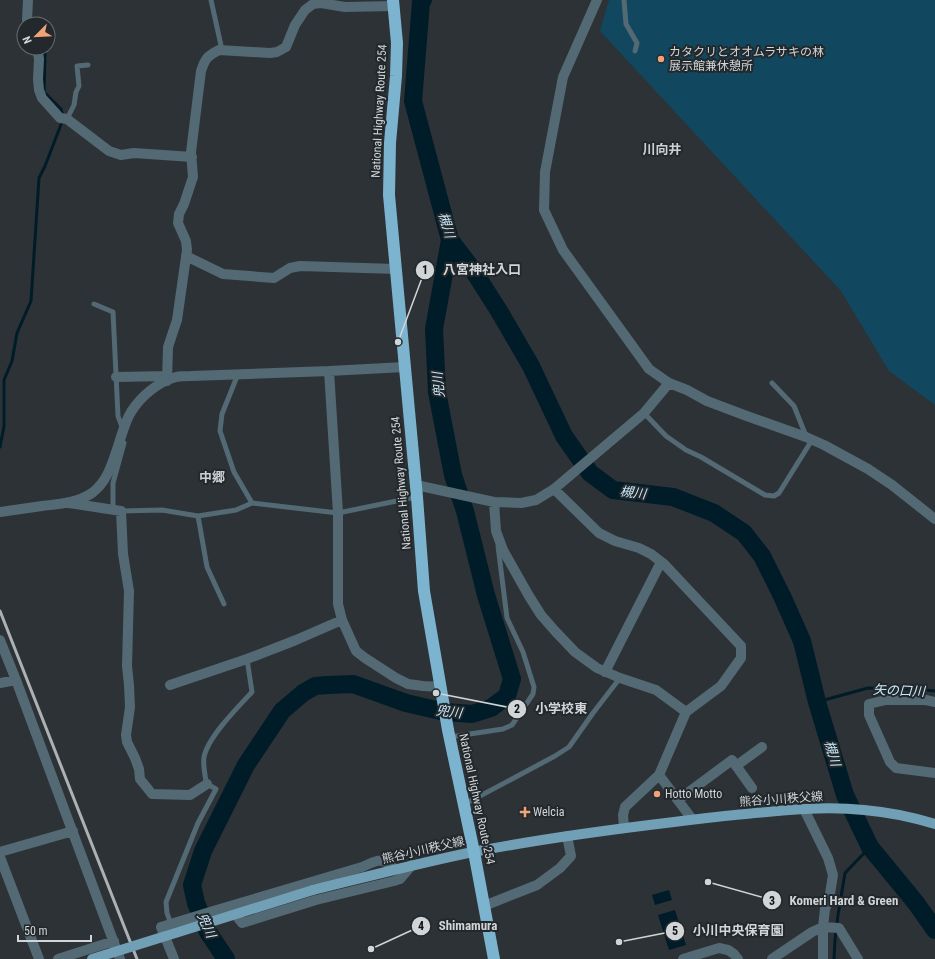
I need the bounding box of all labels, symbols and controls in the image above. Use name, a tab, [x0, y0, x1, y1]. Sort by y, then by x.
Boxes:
north arrow	[16, 16, 56, 56]
text: N	[20, 34, 35, 46]
street label: National Highway Route 254	[369, 44, 389, 178]
place label: カタクリとオオムラサキの林 展示館兼休憩所	[669, 45, 824, 73]
marker: カタクリとオオムラサキの林 展示館兼休憩所	[656, 54, 666, 64]
district label: 川向井	[642, 142, 682, 157]
water label: 槻川	[436, 211, 458, 242]
callout: 八宮神社入口	[415, 257, 529, 282]
text: 八宮神社入口	[443, 262, 521, 277]
text: 1	[422, 263, 428, 277]
water label: 兜川	[429, 369, 447, 399]
street label: National Highway Route 254	[388, 416, 414, 550]
district label: 中郷	[199, 470, 225, 485]
water label: 槻川	[619, 483, 649, 502]
water label: 矢の口川	[873, 682, 927, 699]
callout: 小学校東	[507, 696, 595, 721]
text: 小学校東	[535, 701, 587, 716]
water label: 兜川	[435, 702, 465, 721]
text: 2	[514, 702, 520, 716]
street label: National Highway Route 254	[456, 732, 498, 866]
water label: 槻川	[822, 739, 844, 770]
place label: Hotto Motto	[665, 787, 722, 801]
marker: Hotto Motto	[652, 789, 662, 799]
street label: 熊谷小川秩父線	[739, 789, 823, 809]
place label: Welcia	[533, 805, 565, 819]
marker: Welcia	[520, 807, 530, 817]
street label: 熊谷小川秩父線	[380, 834, 466, 866]
callout: Komeri Hard & Green	[762, 888, 906, 913]
text: Komeri Hard & Green	[790, 893, 898, 908]
text: 3	[769, 894, 775, 908]
water label: 兜川	[194, 910, 219, 942]
callout: Shimamura	[411, 913, 506, 938]
scale bar	[18, 917, 91, 943]
text: Shimamura	[439, 918, 497, 933]
callout: 小川中央保育園	[665, 918, 792, 943]
text: 4	[418, 919, 424, 933]
text: 小川中央保育園	[692, 923, 784, 938]
text: 50 m	[24, 924, 48, 938]
text: 5	[672, 924, 678, 938]

